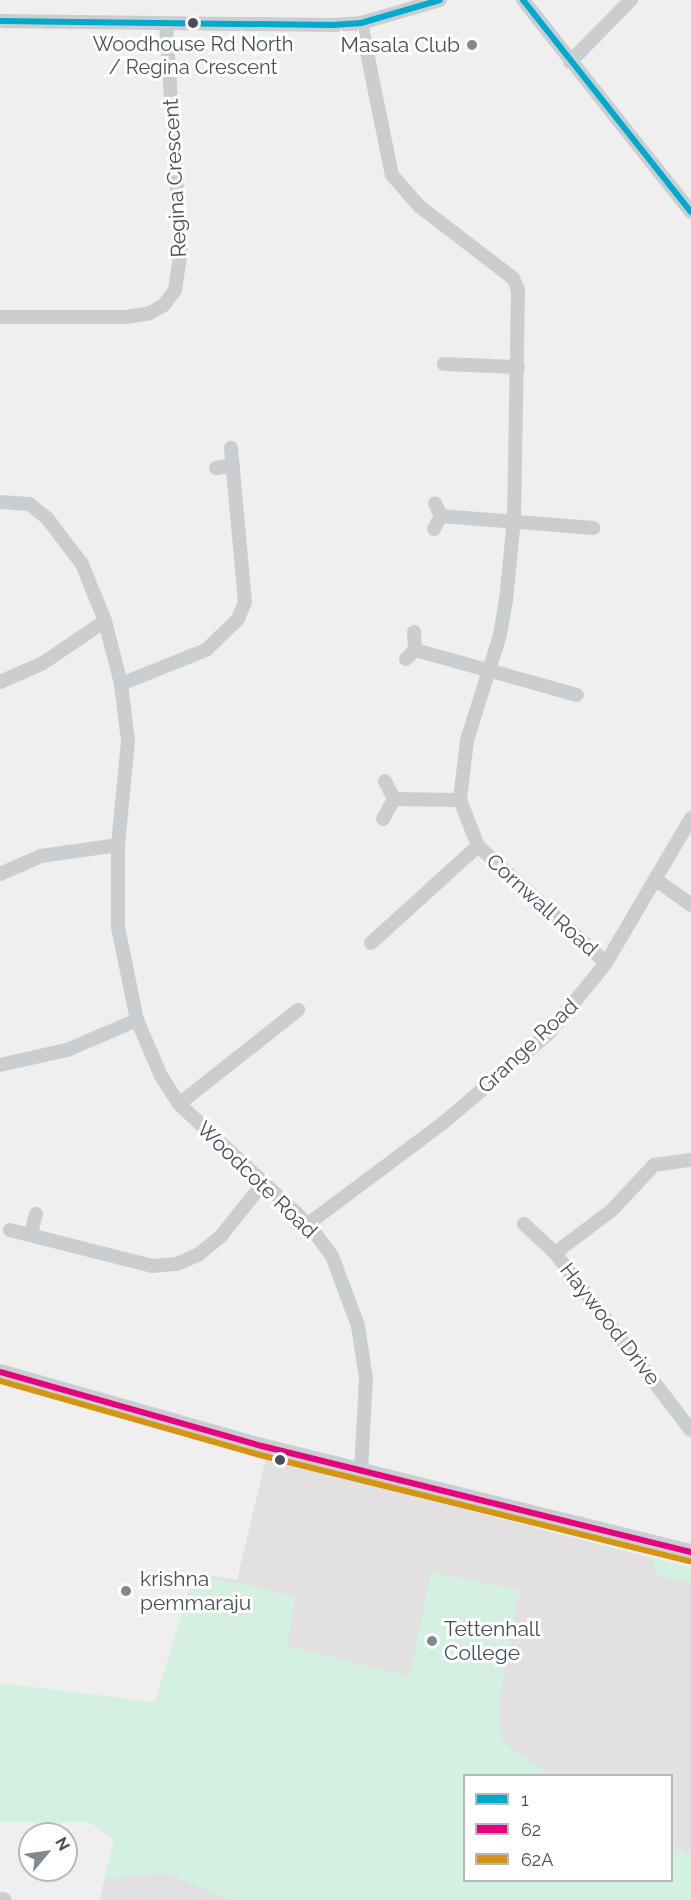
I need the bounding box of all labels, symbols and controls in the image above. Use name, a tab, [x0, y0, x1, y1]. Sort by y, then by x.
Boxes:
marker: Woodhouse Rd North / Regina Crescent	[187, 17, 199, 29]
place label: Woodhouse Rd North / Regina Crescent	[93, 32, 293, 79]
place label: Masala Club	[341, 32, 460, 58]
marker: Masala Club	[465, 38, 479, 52]
street label: Regina Crescent	[158, 98, 192, 258]
street label: Cornwall Road	[481, 848, 603, 962]
street label: Grange Road	[473, 993, 583, 1099]
street label: Woodcote Road	[192, 1116, 322, 1244]
street label: Haywood Drive	[554, 1258, 666, 1390]
unlabelled marker	[274, 1454, 286, 1466]
place label: krishna pemmaraju	[140, 1566, 251, 1616]
marker: krishna pemmaraju	[117, 1582, 135, 1600]
place label: Tettenhall College	[444, 1616, 540, 1666]
marker: Tettenhall College	[425, 1634, 439, 1648]
legend	[463, 1774, 673, 1882]
text: 1	[521, 1789, 529, 1810]
text: 62	[521, 1819, 541, 1840]
north arrow	[18, 1822, 78, 1882]
text: N	[51, 1834, 74, 1854]
text: 62A	[521, 1849, 553, 1870]

